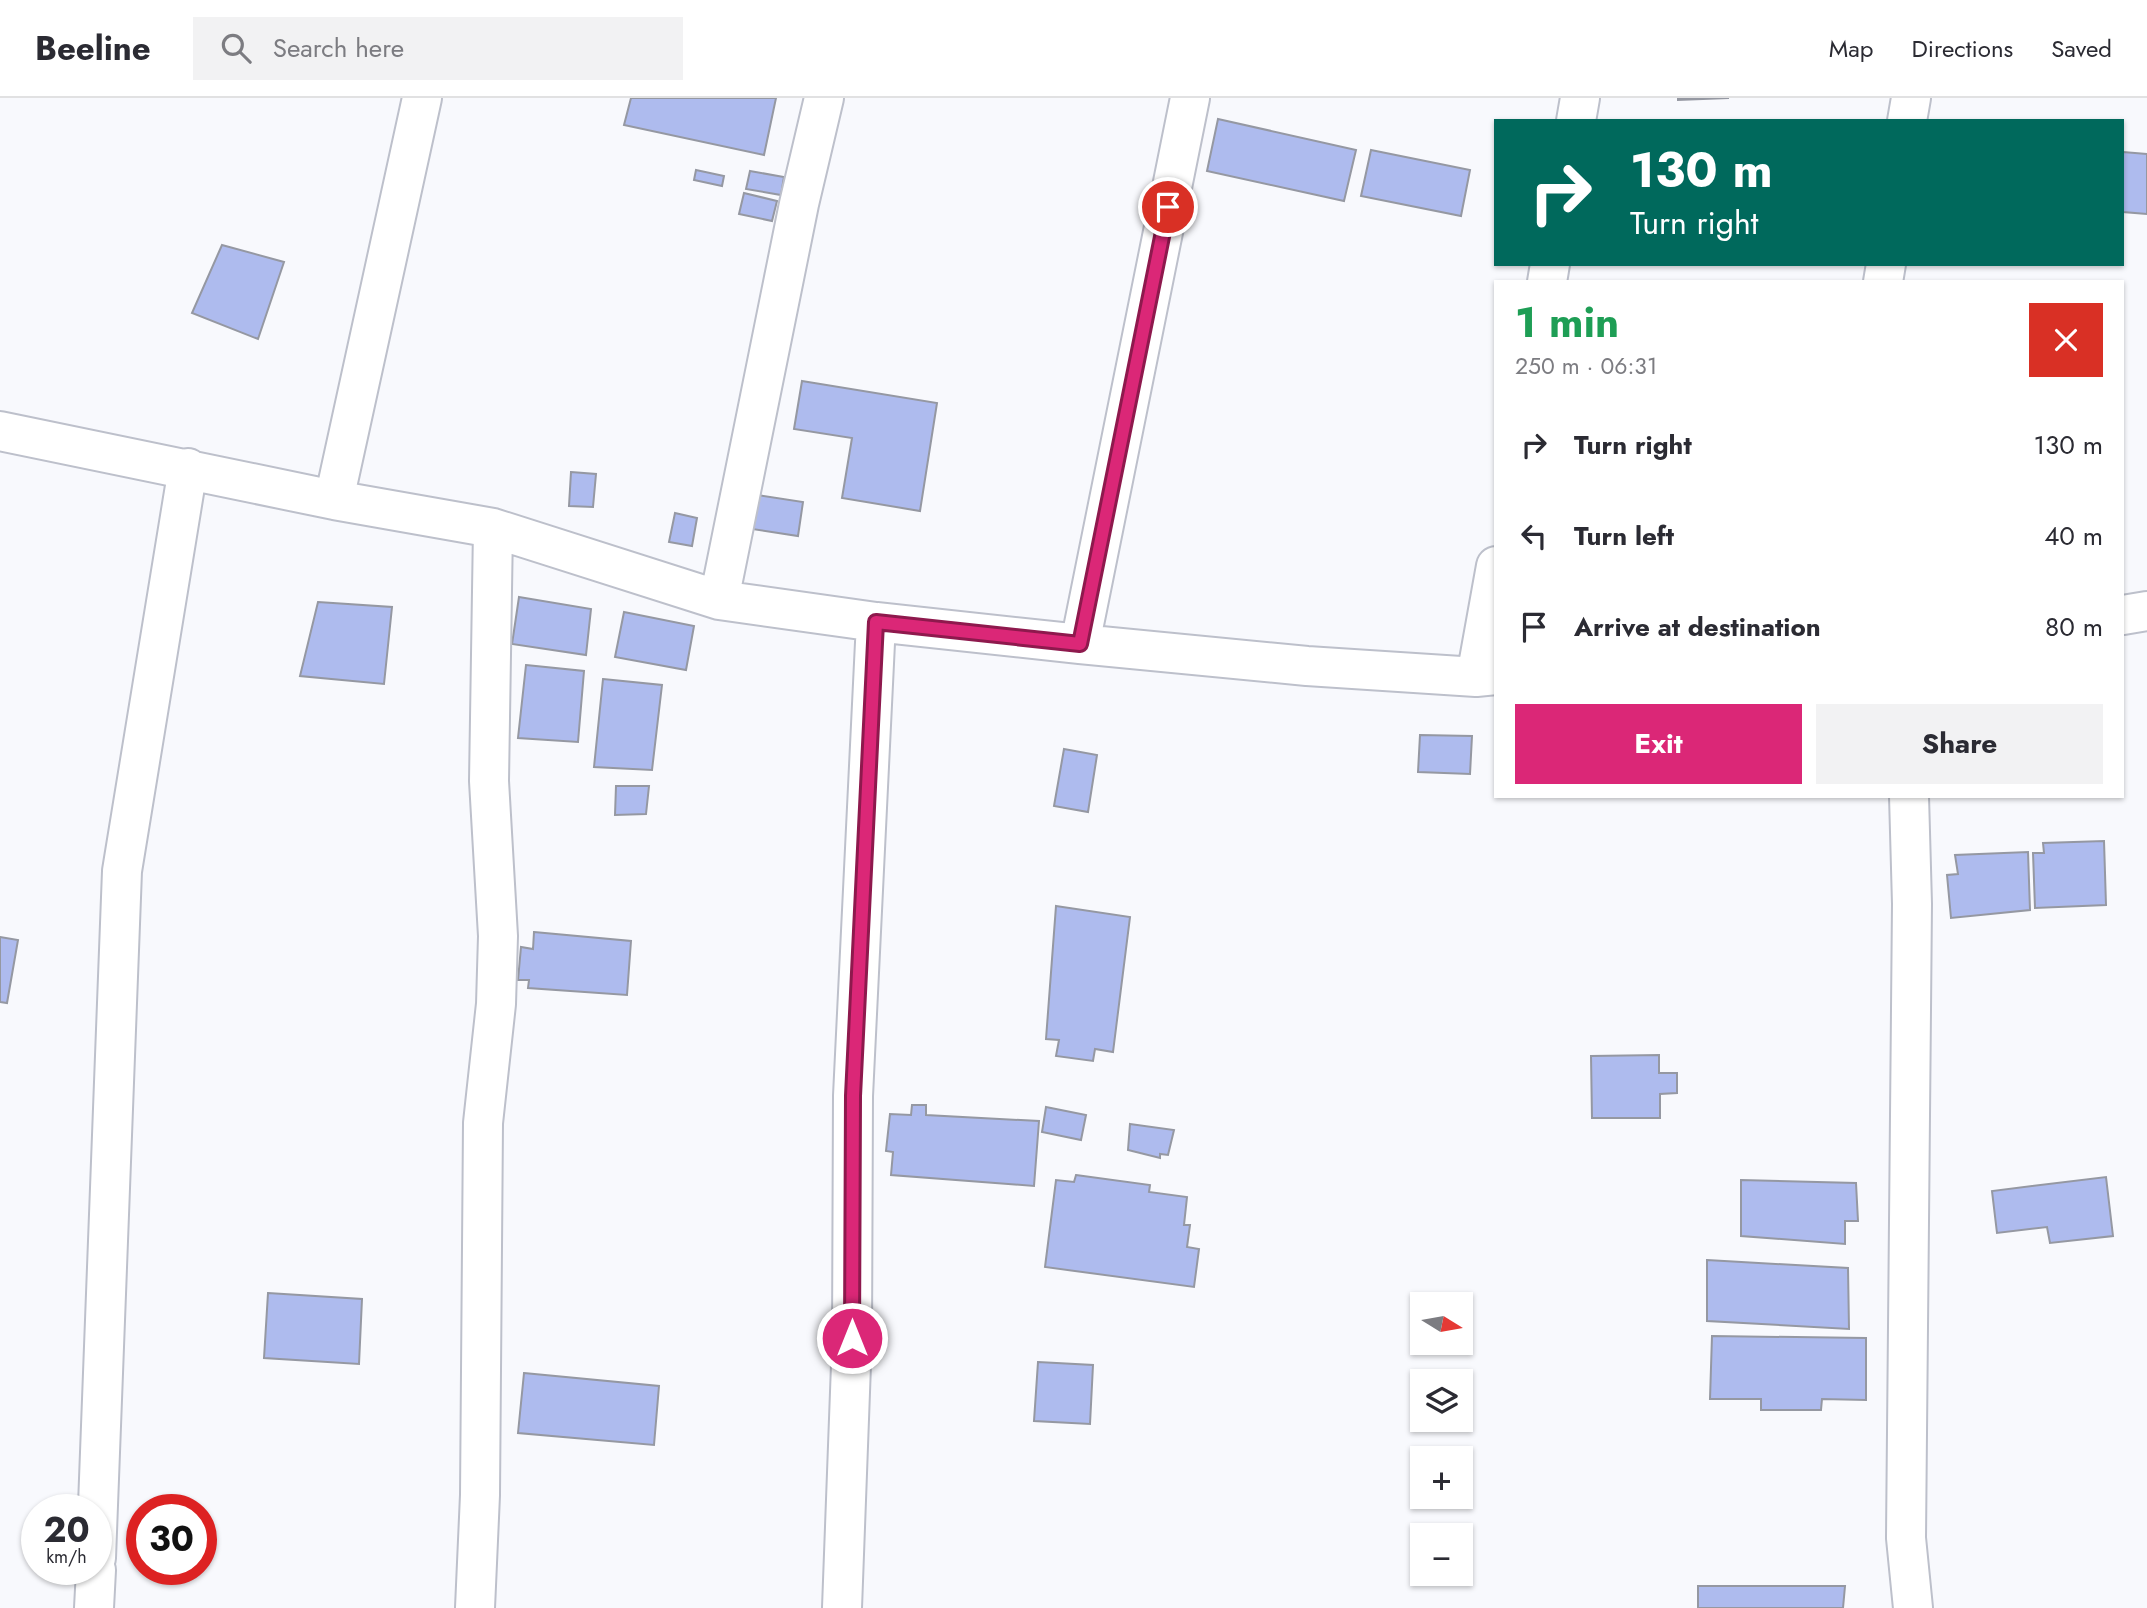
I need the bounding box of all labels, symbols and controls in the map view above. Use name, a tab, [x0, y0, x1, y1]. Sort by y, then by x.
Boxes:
search box	[193, 17, 683, 80]
text: Beeline	[35, 25, 151, 72]
icon: search	[217, 29, 255, 67]
text: Search here	[273, 29, 404, 67]
text: Map	[1829, 31, 1874, 66]
text: Directions	[1912, 31, 2013, 66]
text: Saved	[2051, 31, 2112, 66]
text: 130 m	[1630, 135, 1773, 205]
icon: right	[1515, 147, 1606, 238]
pin	[1138, 177, 1198, 237]
icon: arrive	[1149, 188, 1187, 226]
text: Turn right	[1630, 200, 1759, 246]
text: 1 min	[1515, 292, 1619, 353]
button: close	[2029, 303, 2103, 377]
text: 250 m · 06:31	[1515, 349, 1657, 383]
icon: right	[1515, 426, 1553, 464]
text: Turn right	[1574, 426, 1692, 464]
text: 130 m	[2033, 426, 2103, 464]
icon: left	[1515, 517, 1553, 555]
text: Turn left	[1574, 517, 1674, 555]
text: 40 m	[2044, 517, 2103, 555]
icon: arrive	[1515, 608, 1553, 646]
text: Arrive at destination	[1574, 608, 1821, 646]
text: 80 m	[2045, 608, 2103, 646]
button: Exit	[1515, 704, 1802, 784]
button: Share	[1816, 704, 2103, 784]
north arrow	[1410, 1292, 1474, 1354]
map controls	[1410, 1292, 1473, 1586]
position arrow	[815, 1301, 889, 1375]
button: layers	[1410, 1369, 1473, 1432]
button: +	[1410, 1446, 1473, 1509]
speed limit sign: 30	[126, 1494, 217, 1585]
text: 20	[43, 1505, 90, 1555]
button: −	[1410, 1523, 1473, 1586]
text: km/h	[46, 1544, 87, 1570]

